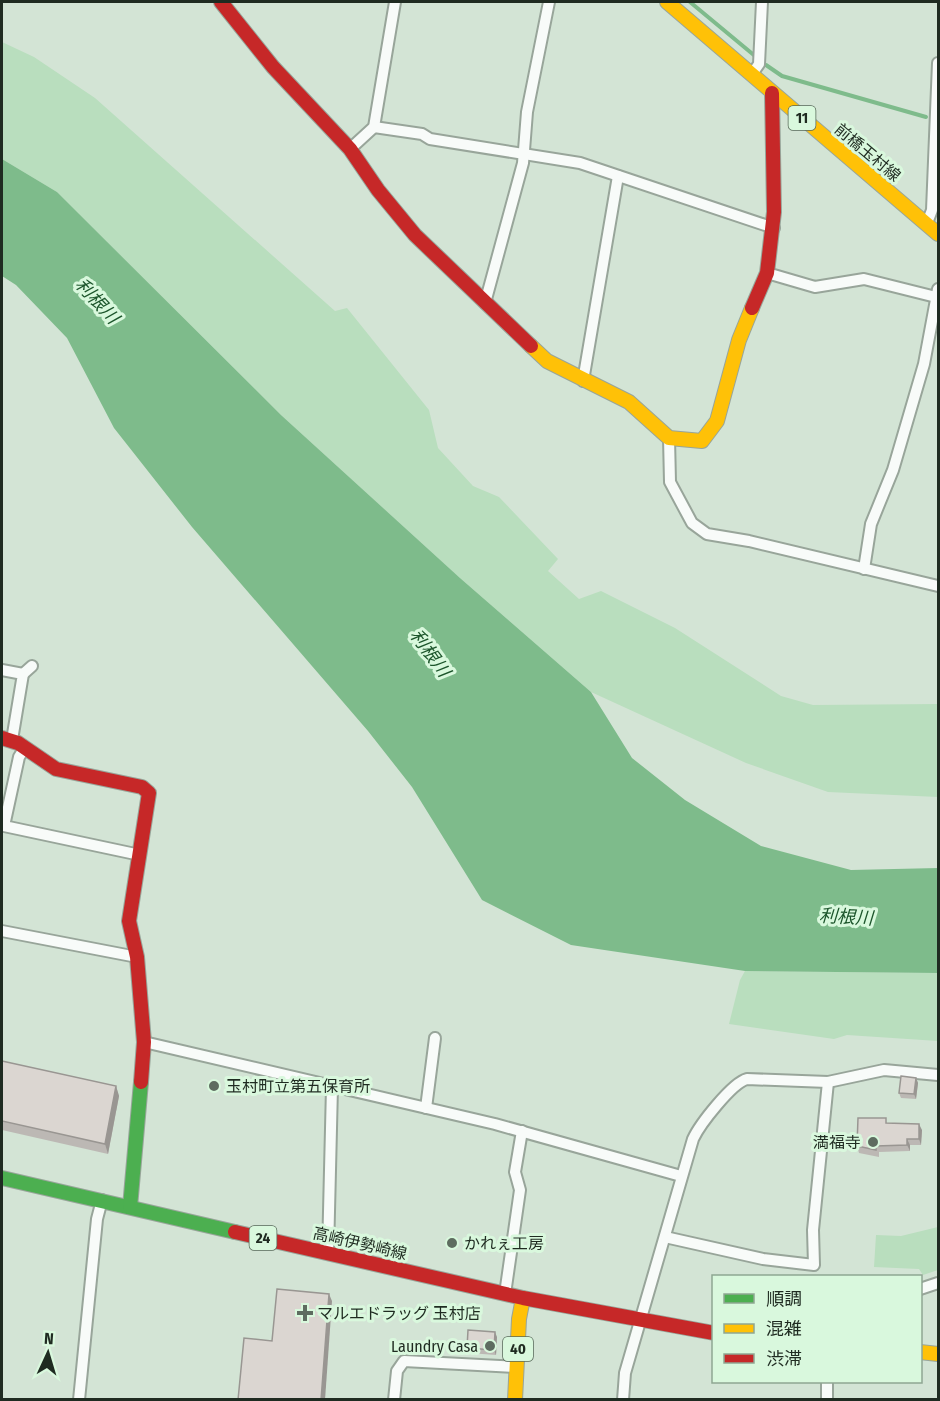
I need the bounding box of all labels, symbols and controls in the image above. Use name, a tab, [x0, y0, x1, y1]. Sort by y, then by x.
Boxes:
road number: 11	[788, 106, 816, 130]
street label: 前橋玉村線	[831, 119, 904, 185]
water label: 利根川	[71, 274, 125, 330]
water label: 利根川	[405, 625, 456, 683]
water label: 利根川	[818, 905, 876, 930]
place label: 玉村町立第五保育所	[226, 1077, 370, 1096]
marker: 玉村町立第五保育所	[207, 1079, 221, 1093]
place label: 満福寺	[813, 1133, 861, 1152]
marker: 満福寺	[866, 1135, 880, 1149]
street label: 高崎伊勢崎線	[311, 1223, 409, 1264]
road number: 24	[250, 1226, 276, 1250]
place label: かれぇ工房	[464, 1234, 544, 1253]
marker: かれぇ工房	[445, 1236, 459, 1250]
legend	[712, 1275, 922, 1383]
text: 順調	[766, 1288, 802, 1310]
place label: マルエドラッグ 玉村店	[317, 1304, 481, 1323]
marker: マルエドラッグ 玉村店	[298, 1306, 312, 1320]
text: 混雑	[766, 1318, 802, 1340]
north arrow	[18, 1323, 78, 1383]
text: N	[44, 1329, 54, 1348]
place label: Laundry Casa	[391, 1337, 478, 1356]
road number: 40	[503, 1337, 533, 1361]
marker: Laundry Casa	[483, 1339, 497, 1353]
text: 渋滞	[766, 1348, 802, 1370]

